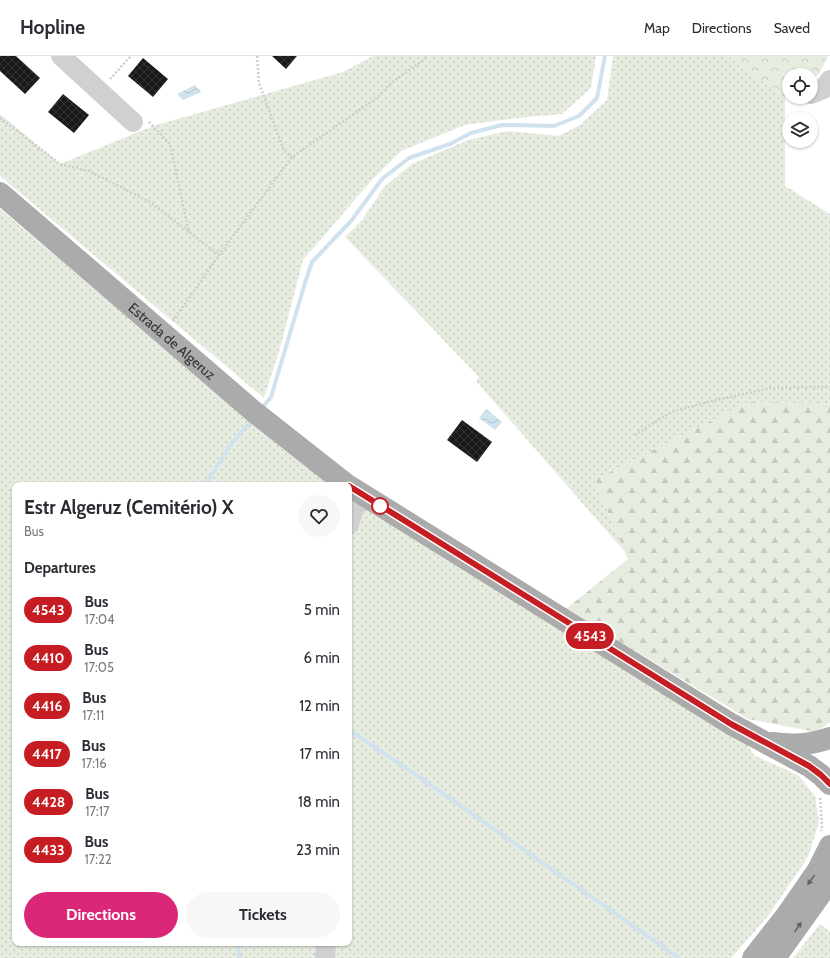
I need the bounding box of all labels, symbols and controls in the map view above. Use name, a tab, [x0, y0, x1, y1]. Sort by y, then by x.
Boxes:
text: Hopline	[20, 16, 85, 39]
text: Map	[644, 19, 670, 37]
text: Directions	[692, 19, 752, 37]
text: Saved	[774, 19, 810, 37]
map controls	[782, 68, 818, 148]
button: locate	[782, 68, 818, 104]
button: layers	[782, 112, 818, 148]
street label: Estrada de Algeruz	[125, 299, 220, 384]
button: heart	[298, 495, 340, 537]
text: Estr Algeruz (Cemitério) X	[24, 496, 234, 519]
unlabelled marker	[371, 497, 389, 515]
text: Bus	[24, 523, 44, 539]
text: Departures	[24, 559, 96, 577]
text: Bus	[84, 593, 108, 611]
text: 4543	[32, 601, 64, 619]
text: 5 min	[304, 601, 340, 619]
text: 17:04	[84, 611, 115, 627]
line badge: 4543	[562, 623, 618, 649]
text: 4543	[574, 627, 606, 645]
text: Bus	[84, 641, 108, 659]
text: 4410	[32, 649, 64, 667]
text: 6 min	[303, 649, 340, 667]
text: 17:05	[84, 659, 114, 675]
text: Bus	[82, 689, 106, 707]
text: 4416	[32, 697, 62, 715]
text: 12 min	[299, 697, 340, 715]
text: 17:11	[82, 707, 104, 723]
text: Bus	[82, 737, 106, 755]
text: 4417	[32, 745, 62, 763]
text: 17 min	[299, 745, 340, 763]
text: 17:16	[82, 755, 107, 771]
text: Bus	[85, 785, 109, 803]
text: 4428	[32, 793, 65, 811]
text: 18 min	[298, 793, 340, 811]
text: 17:17	[85, 803, 110, 819]
text: Bus	[84, 833, 108, 851]
text: 4433	[32, 841, 64, 859]
text: 23 min	[296, 841, 340, 859]
text: 17:22	[84, 851, 112, 867]
one-way arrow	[807, 874, 815, 885]
button: Directions	[24, 892, 178, 938]
button: Tickets	[186, 892, 340, 938]
one-way arrow	[795, 921, 802, 932]

